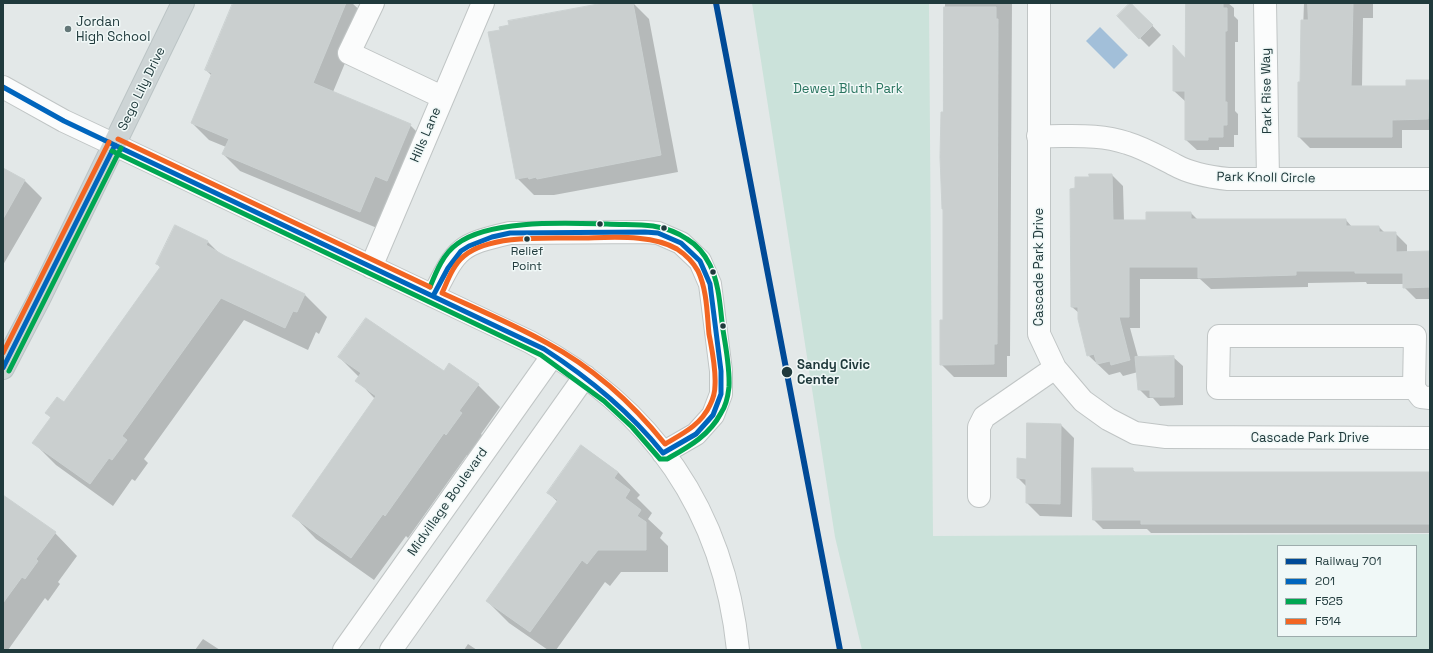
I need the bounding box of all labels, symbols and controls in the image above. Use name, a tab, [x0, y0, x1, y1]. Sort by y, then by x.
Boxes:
place label: Jordan High School	[76, 14, 150, 45]
marker: Jordan High School	[63, 24, 73, 34]
street label: Sego Lily Drive	[115, 45, 169, 133]
street label: Park Rise Way	[1258, 48, 1276, 134]
park label: Dewey Bluth Park	[793, 81, 903, 97]
street label: Hills Lane	[407, 105, 445, 165]
street label: Park Knoll Circle	[1216, 169, 1316, 187]
street label: Cascade Park Drive	[1031, 208, 1047, 326]
unlabelled marker	[595, 219, 605, 229]
unlabelled marker	[659, 223, 669, 233]
marker: Relief Point	[522, 234, 532, 244]
place label: Relief Point	[511, 245, 543, 273]
unlabelled marker	[708, 267, 718, 277]
unlabelled marker	[718, 321, 728, 331]
place label: Sandy Civic Center	[797, 357, 870, 388]
marker: Sandy Civic Center	[780, 365, 794, 379]
street label: Cascade Park Drive	[1251, 430, 1369, 446]
street label: Midvillage Boulevard	[405, 445, 491, 559]
legend	[1277, 545, 1417, 637]
text: Railway 701	[1315, 553, 1381, 569]
text: 201	[1315, 573, 1335, 589]
text: F525	[1315, 593, 1343, 609]
text: F514	[1315, 613, 1341, 629]

